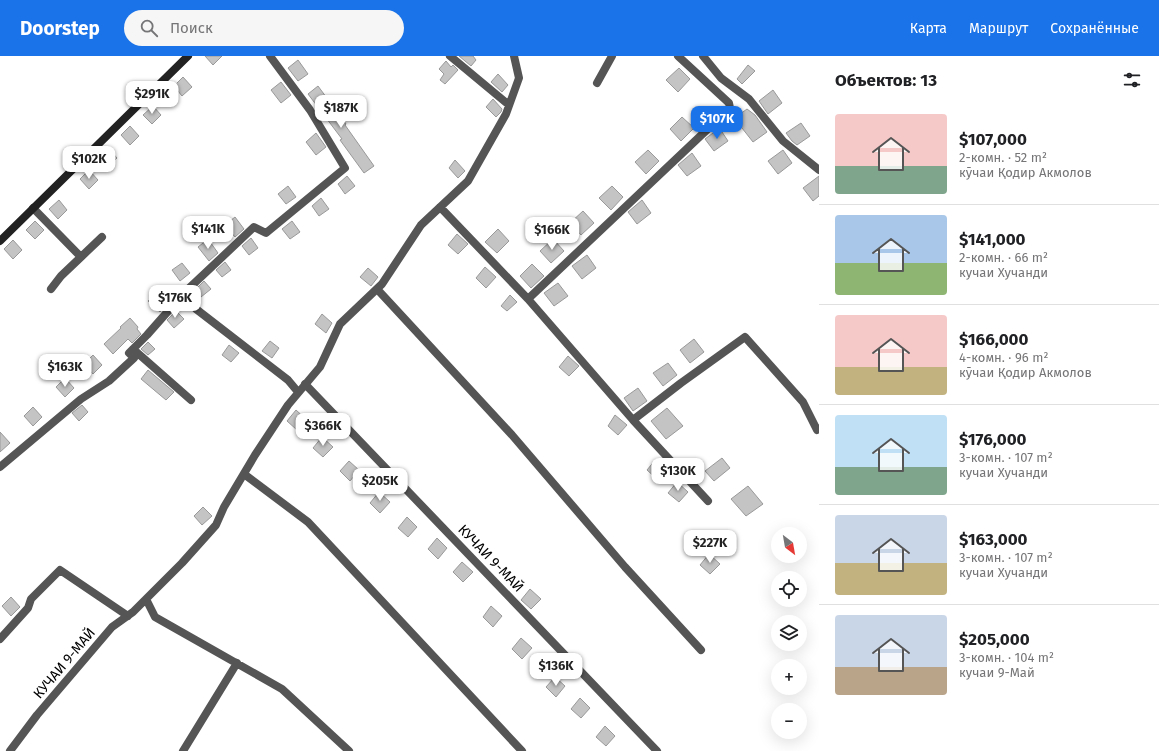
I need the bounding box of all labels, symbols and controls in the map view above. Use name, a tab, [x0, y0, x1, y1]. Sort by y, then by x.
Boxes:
search box	[124, 10, 404, 46]
text: Doorstep	[20, 17, 100, 40]
icon: search	[138, 17, 160, 39]
text: Поиск	[170, 19, 213, 37]
text: Карта	[910, 20, 947, 37]
text: Маршрут	[969, 20, 1028, 37]
text: Сохранённые	[1050, 20, 1139, 37]
icon: filters	[1121, 69, 1143, 91]
text: Объектов: 13	[835, 70, 937, 91]
pin: $291K	[124, 81, 180, 115]
text: $291K	[135, 86, 169, 101]
pin: $187K	[313, 95, 369, 129]
text: $187K	[324, 100, 358, 115]
pin: $107K	[689, 106, 745, 140]
text: $107K	[700, 111, 734, 126]
text: $107,000	[959, 129, 1027, 150]
icon: home	[867, 130, 915, 178]
pin: $102K	[61, 146, 117, 180]
text: 2-комн. · 52 m²	[959, 150, 1047, 165]
text: $102K	[71, 151, 107, 166]
text: кӯчаи Қодир Акмолов	[959, 165, 1092, 180]
pin: $141K	[180, 216, 236, 250]
pin: $166K	[524, 217, 580, 251]
text: $141K	[191, 221, 225, 236]
text: $166K	[534, 222, 570, 237]
text: $141,000	[959, 229, 1026, 250]
icon: home	[867, 231, 915, 279]
text: 2-комн. · 66 m²	[959, 250, 1048, 265]
text: кучаи Хучанди	[959, 265, 1048, 280]
pin: $176K	[147, 285, 203, 319]
text: $176K	[158, 290, 192, 305]
text: $166,000	[959, 329, 1028, 350]
icon: home	[867, 331, 915, 379]
text: 4-комн. · 96 m²	[959, 350, 1048, 365]
pin: $163K	[37, 354, 93, 388]
text: $163K	[48, 359, 82, 374]
text: кӯчаи Қодир Акмолов	[959, 365, 1092, 380]
pin: $366K	[295, 413, 351, 447]
text: $366K	[305, 418, 341, 433]
text: $176,000	[959, 429, 1027, 450]
icon: home	[867, 431, 915, 479]
text: 3-комн. · 107 m²	[959, 450, 1053, 465]
pin: $130K	[650, 458, 706, 492]
text: $130K	[660, 463, 696, 478]
text: кучаи Хучанди	[959, 465, 1048, 480]
pin: $205K	[352, 468, 408, 502]
text: $205K	[362, 473, 398, 488]
street label: КУЧАИ 9-МАЙ	[454, 521, 527, 596]
north arrow	[771, 527, 807, 563]
map controls	[771, 527, 807, 739]
text: $163,000	[959, 529, 1028, 550]
pin: $227K	[682, 530, 738, 564]
icon: home	[867, 531, 915, 579]
text: $227K	[693, 535, 727, 550]
text: 3-комн. · 107 m²	[959, 550, 1053, 565]
text: кучаи Хучанди	[959, 565, 1048, 580]
button: locate	[771, 571, 807, 607]
button: layers	[771, 615, 807, 651]
street label: КУЧАИ 9-МАЙ	[30, 624, 99, 702]
text: $205,000	[959, 629, 1030, 650]
icon: home	[867, 631, 915, 679]
text: 3-комн. · 104 m²	[959, 650, 1054, 665]
pin: $136K	[528, 653, 584, 687]
text: $136K	[538, 658, 574, 673]
button: +	[771, 659, 807, 695]
text: кучаи 9-Май	[959, 665, 1035, 680]
button: −	[771, 703, 807, 739]

